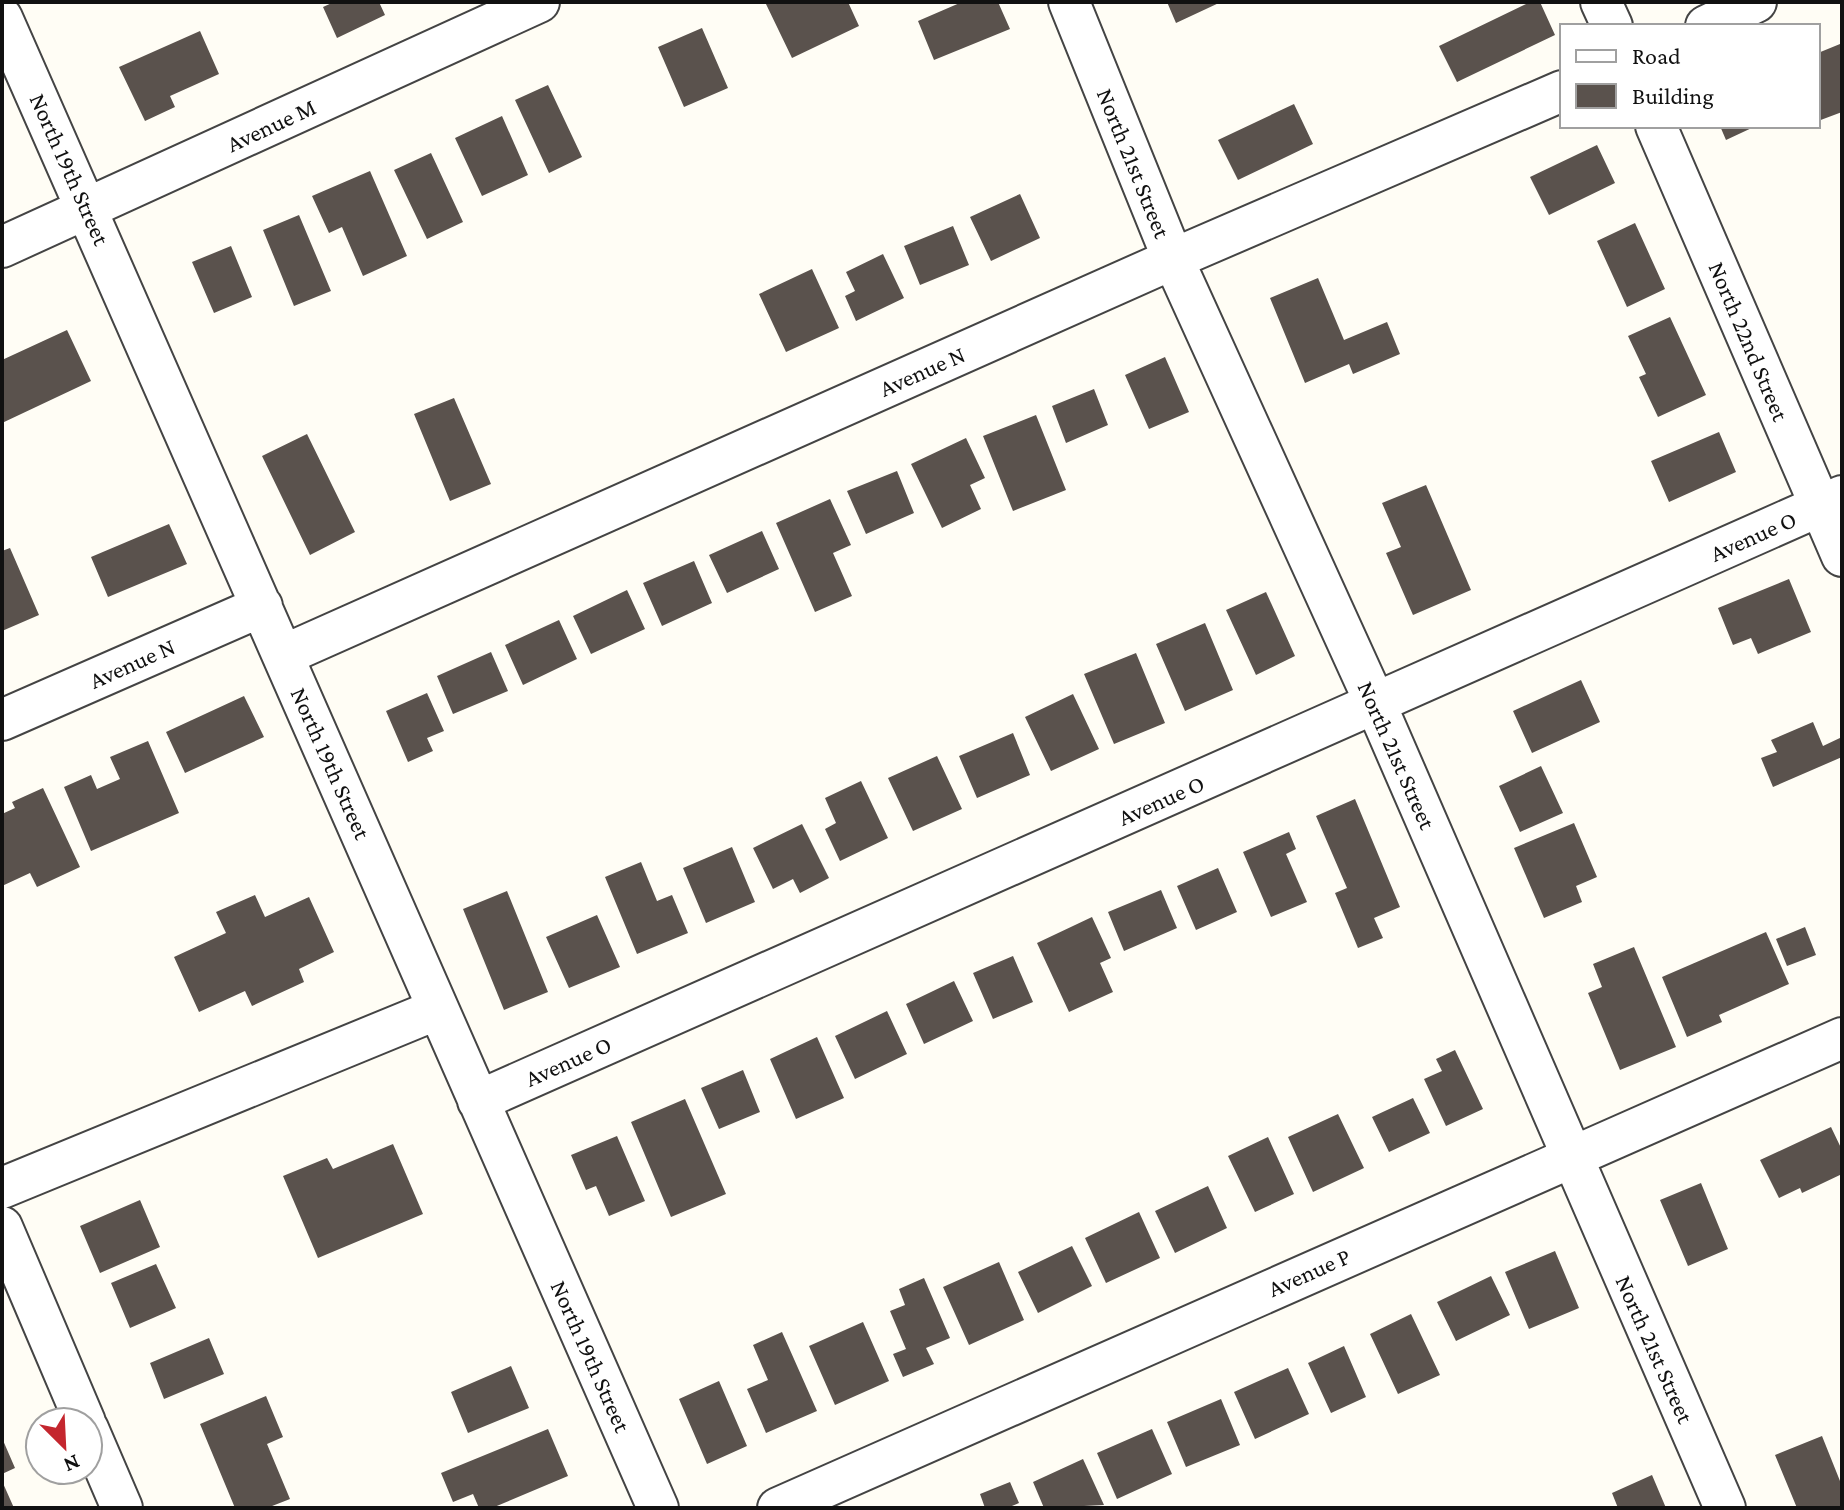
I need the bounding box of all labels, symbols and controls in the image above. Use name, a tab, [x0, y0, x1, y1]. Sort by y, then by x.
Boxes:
legend	[1560, 24, 1820, 128]
text: Road	[1632, 42, 1681, 69]
text: Building	[1632, 82, 1714, 109]
street label: North 21st Street	[1092, 84, 1177, 243]
street label: North 19th Street	[24, 89, 116, 250]
street label: Avenue M	[222, 93, 320, 157]
street label: North 22nd Street	[1703, 257, 1795, 426]
street label: Avenue N	[875, 340, 969, 402]
street label: Avenue O	[1706, 505, 1800, 567]
street label: Avenue N	[85, 632, 179, 694]
street label: North 21st Street	[1352, 677, 1442, 834]
street label: North 19th Street	[285, 683, 377, 844]
street label: Avenue O	[1114, 769, 1208, 831]
street label: Avenue O	[521, 1030, 615, 1092]
street label: Avenue P	[1264, 1242, 1354, 1302]
street label: North 21st Street	[1610, 1271, 1700, 1428]
street label: North 19th Street	[545, 1276, 637, 1437]
north arrow	[24, 1406, 104, 1486]
text: N	[60, 1449, 84, 1478]

